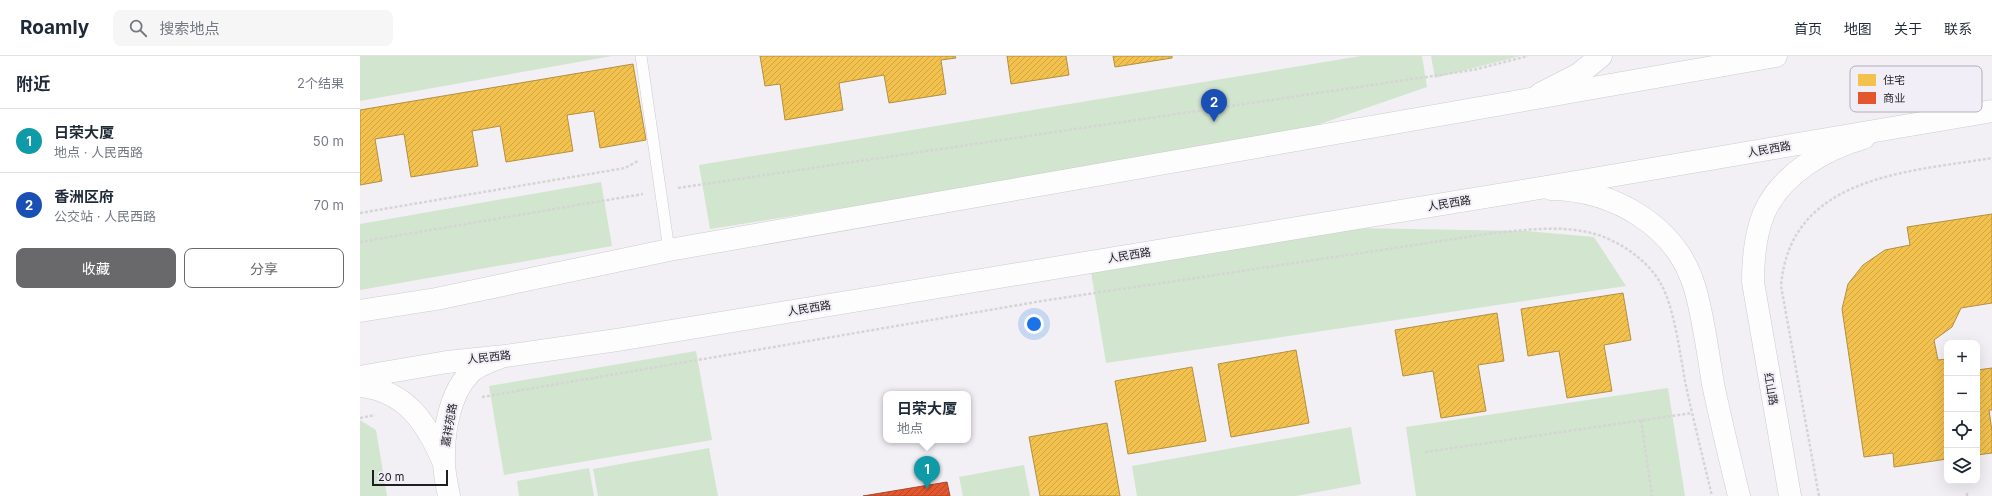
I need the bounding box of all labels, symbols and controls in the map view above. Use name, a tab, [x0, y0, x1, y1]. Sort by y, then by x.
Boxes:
search box	[113, 10, 393, 46]
text: Roamly	[20, 16, 89, 39]
icon: search	[127, 17, 149, 39]
text: 搜索地点	[159, 19, 219, 38]
text: 首页	[1794, 20, 1822, 37]
text: 地图	[1844, 20, 1872, 37]
text: 关于	[1894, 20, 1922, 37]
text: 联系	[1944, 20, 1972, 37]
legend	[1850, 66, 1982, 112]
text: 住宅	[1883, 73, 1905, 87]
text: 附近	[16, 74, 50, 94]
text: 2个结果	[297, 75, 344, 91]
pin: 2	[1201, 89, 1227, 122]
text: 商业	[1883, 91, 1905, 105]
text: 日荣大厦	[54, 123, 114, 142]
text: 1	[26, 133, 32, 149]
text: 50 m	[313, 133, 344, 149]
street label: 人民西路	[1746, 138, 1792, 160]
text: 地点 · 人民西路	[54, 144, 143, 160]
text: 香洲区府	[54, 187, 114, 206]
street label: 人民西路	[1426, 193, 1472, 213]
text: 2	[25, 197, 33, 213]
text: 70 m	[314, 197, 344, 213]
text: 公交站 · 人民西路	[54, 208, 156, 224]
street label: 人民西路	[1106, 245, 1152, 265]
button: 收藏	[16, 248, 176, 288]
button: 分享	[184, 248, 344, 288]
street label: 人民西路	[786, 298, 832, 318]
your location	[1024, 314, 1044, 334]
map controls	[1944, 340, 1980, 484]
button: +	[1944, 340, 1980, 376]
street label: 人民西路	[466, 348, 512, 366]
street label: 红山路	[1761, 372, 1781, 406]
button: −	[1944, 376, 1980, 412]
popup	[883, 391, 971, 443]
text: 日荣大厦	[897, 399, 957, 418]
street label: 嘉祥苑路	[438, 402, 460, 448]
button: locate	[1944, 412, 1980, 448]
text: 地点	[897, 420, 923, 436]
button: layers	[1944, 448, 1980, 484]
pin: 1	[914, 456, 940, 489]
scale bar	[372, 468, 448, 487]
text: 20 m	[378, 470, 404, 484]

